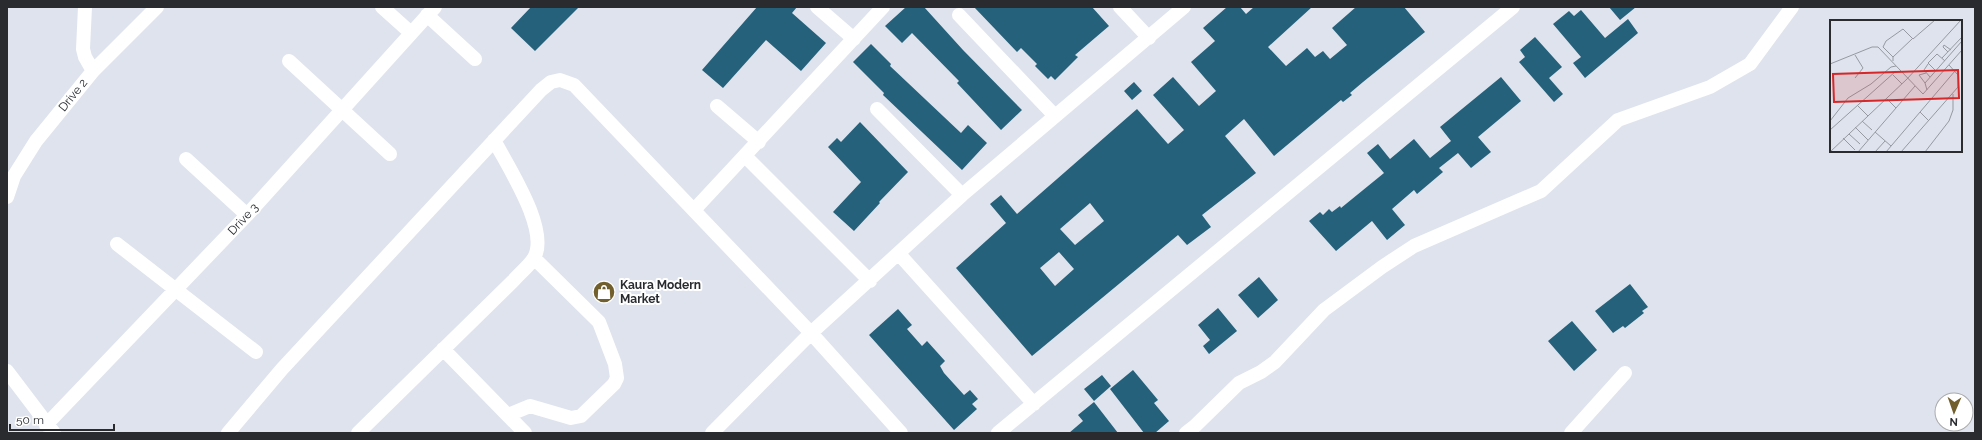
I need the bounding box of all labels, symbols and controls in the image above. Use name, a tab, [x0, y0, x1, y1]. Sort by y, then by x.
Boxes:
inset map	[1830, 20, 1962, 152]
street label: Drive 2	[56, 76, 90, 114]
street label: Drive 3	[225, 200, 261, 238]
place label: Kaura Modern Market	[620, 278, 701, 306]
shop icon: Kaura Modern Market	[591, 279, 617, 305]
north arrow	[1934, 392, 1974, 432]
scale bar	[10, 406, 114, 432]
text: 50 m	[16, 413, 44, 427]
text: N	[1949, 415, 1958, 428]

